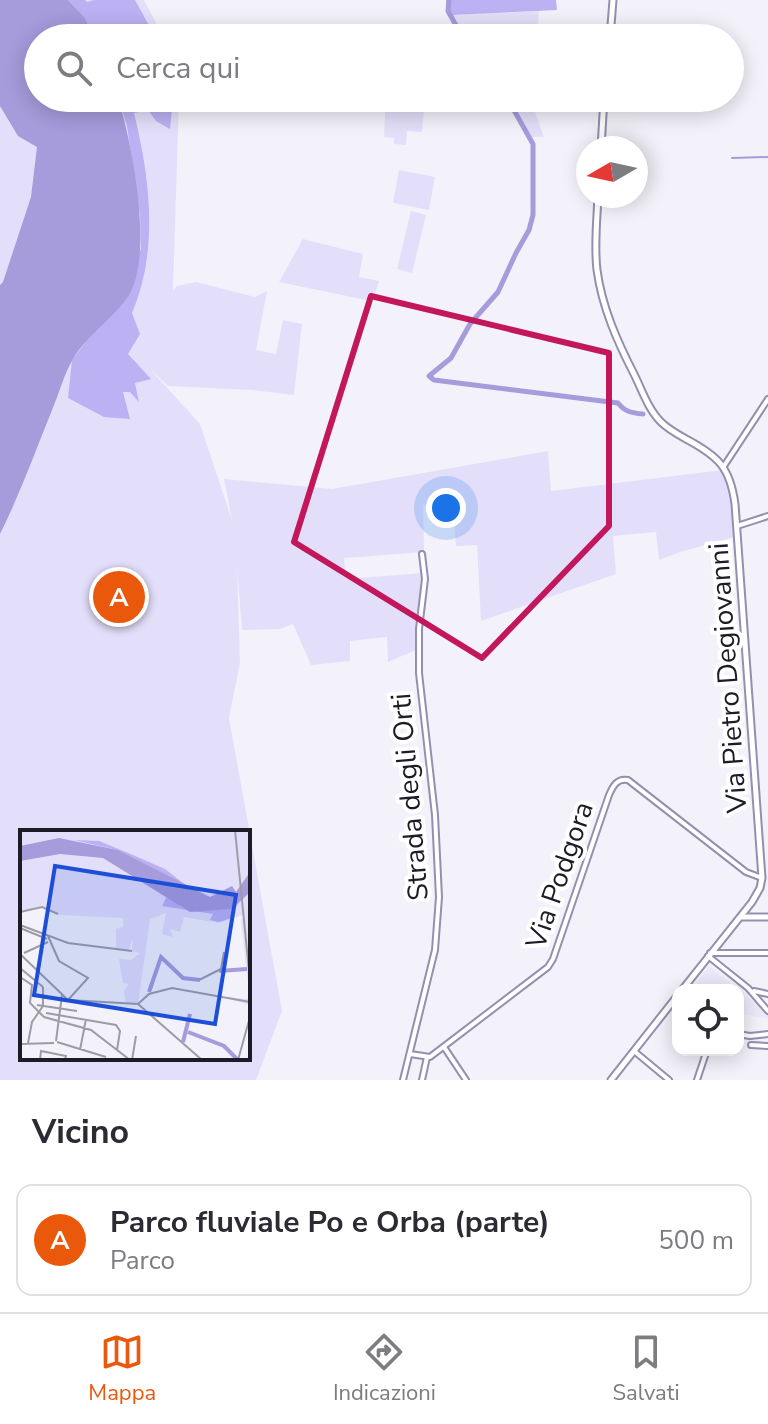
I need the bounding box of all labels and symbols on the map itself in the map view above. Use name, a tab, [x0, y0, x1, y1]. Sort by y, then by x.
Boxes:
north arrow	[576, 136, 648, 208]
your location	[426, 488, 466, 528]
street label: Via Pietro Degiovanni	[700, 542, 756, 815]
pin: A	[93, 567, 145, 627]
street label: Strada degli Orti	[382, 692, 438, 902]
street label: Via Podgora	[517, 797, 603, 955]
inset map	[20, 830, 250, 1060]

